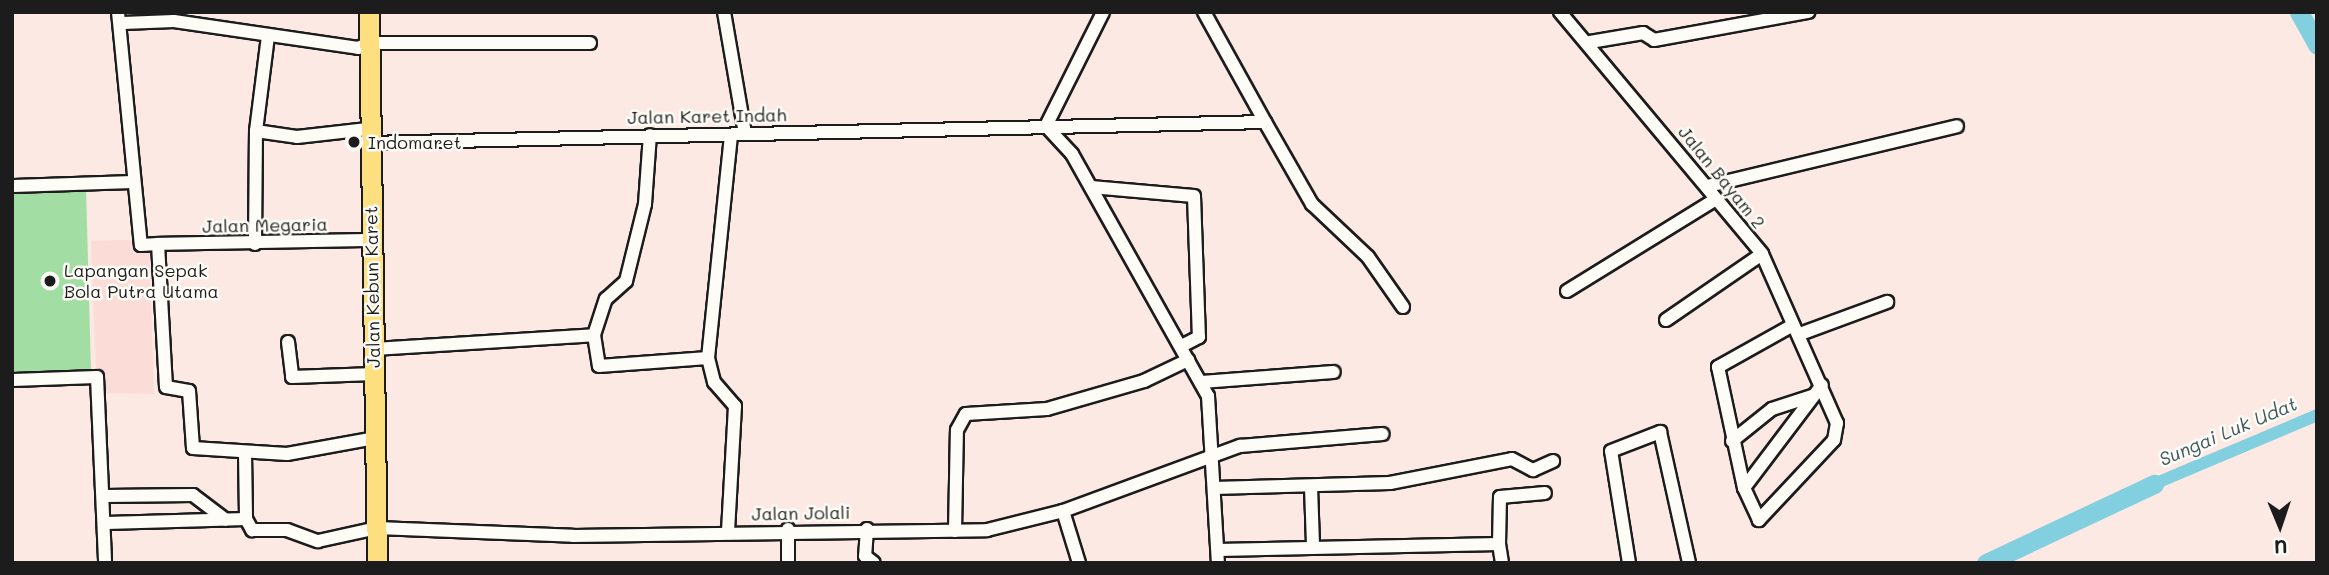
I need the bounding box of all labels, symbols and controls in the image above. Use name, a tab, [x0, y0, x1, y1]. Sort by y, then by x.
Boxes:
street label: Jalan Karet Indah	[627, 104, 787, 128]
street label: Jalan Bayam 2	[1674, 121, 1770, 233]
place label: Indomaret	[368, 131, 462, 153]
marker: Indomaret	[346, 134, 362, 150]
street label: Jalan Kebun Karet	[360, 206, 384, 368]
street label: Jalan Megaria	[202, 213, 328, 237]
place label: Lapangan Sepak Bola Putra Utama	[64, 260, 219, 302]
marker: Lapangan Sepak Bola Putra Utama	[42, 273, 58, 289]
water label: Sungai Luk Udat	[2156, 392, 2300, 470]
north arrow	[2245, 491, 2315, 561]
street label: Jalan Jolali	[751, 501, 851, 525]
text: U	[2274, 535, 2288, 560]

